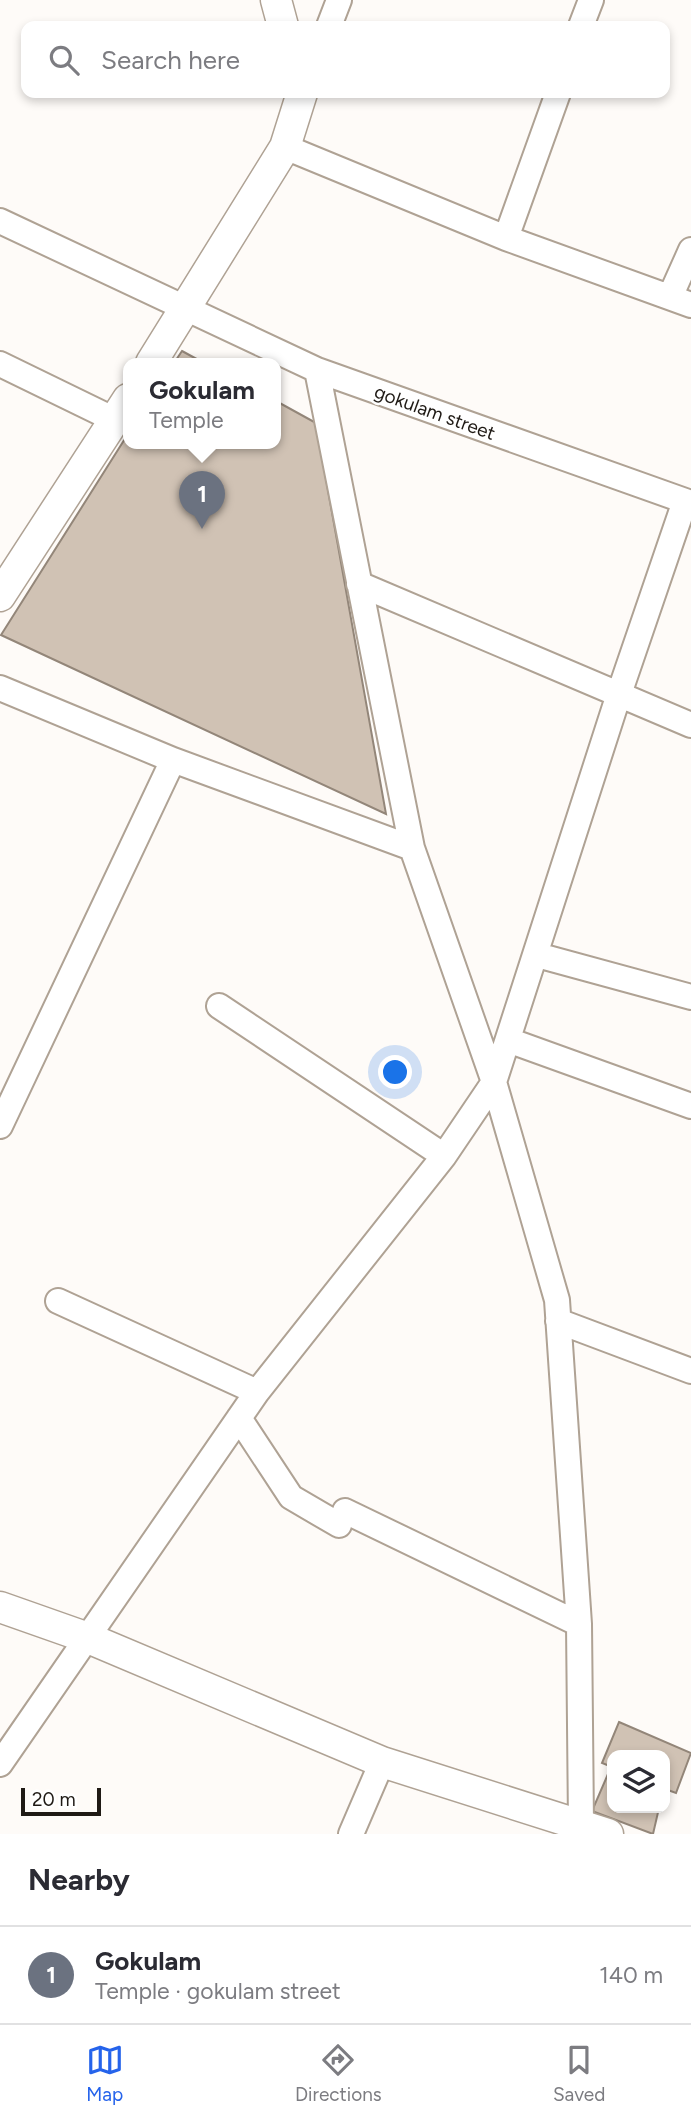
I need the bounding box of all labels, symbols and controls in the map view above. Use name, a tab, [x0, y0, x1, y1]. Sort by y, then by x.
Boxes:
search box	[21, 21, 670, 98]
icon: search	[45, 41, 83, 79]
text: Search here	[101, 44, 240, 76]
popup	[123, 358, 281, 449]
text: Gokulam	[149, 374, 255, 406]
street label: gokulam street	[371, 380, 498, 445]
text: Temple	[149, 406, 224, 434]
pin: 1	[179, 471, 225, 529]
your location	[378, 1055, 412, 1089]
map controls	[607, 1750, 670, 1813]
button: layers	[607, 1750, 670, 1813]
scale bar	[21, 1785, 102, 1817]
text: 20 m	[32, 1788, 76, 1811]
text: Nearby	[28, 1861, 130, 1898]
text: Gokulam	[95, 1945, 201, 1977]
text: 1	[46, 1961, 56, 1989]
text: 140 m	[599, 1961, 663, 1989]
text: Temple · gokulam street	[95, 1977, 341, 2005]
tab: Map	[86, 2041, 124, 2106]
tab: Directions	[295, 2041, 382, 2106]
tab: Saved	[553, 2041, 605, 2106]

